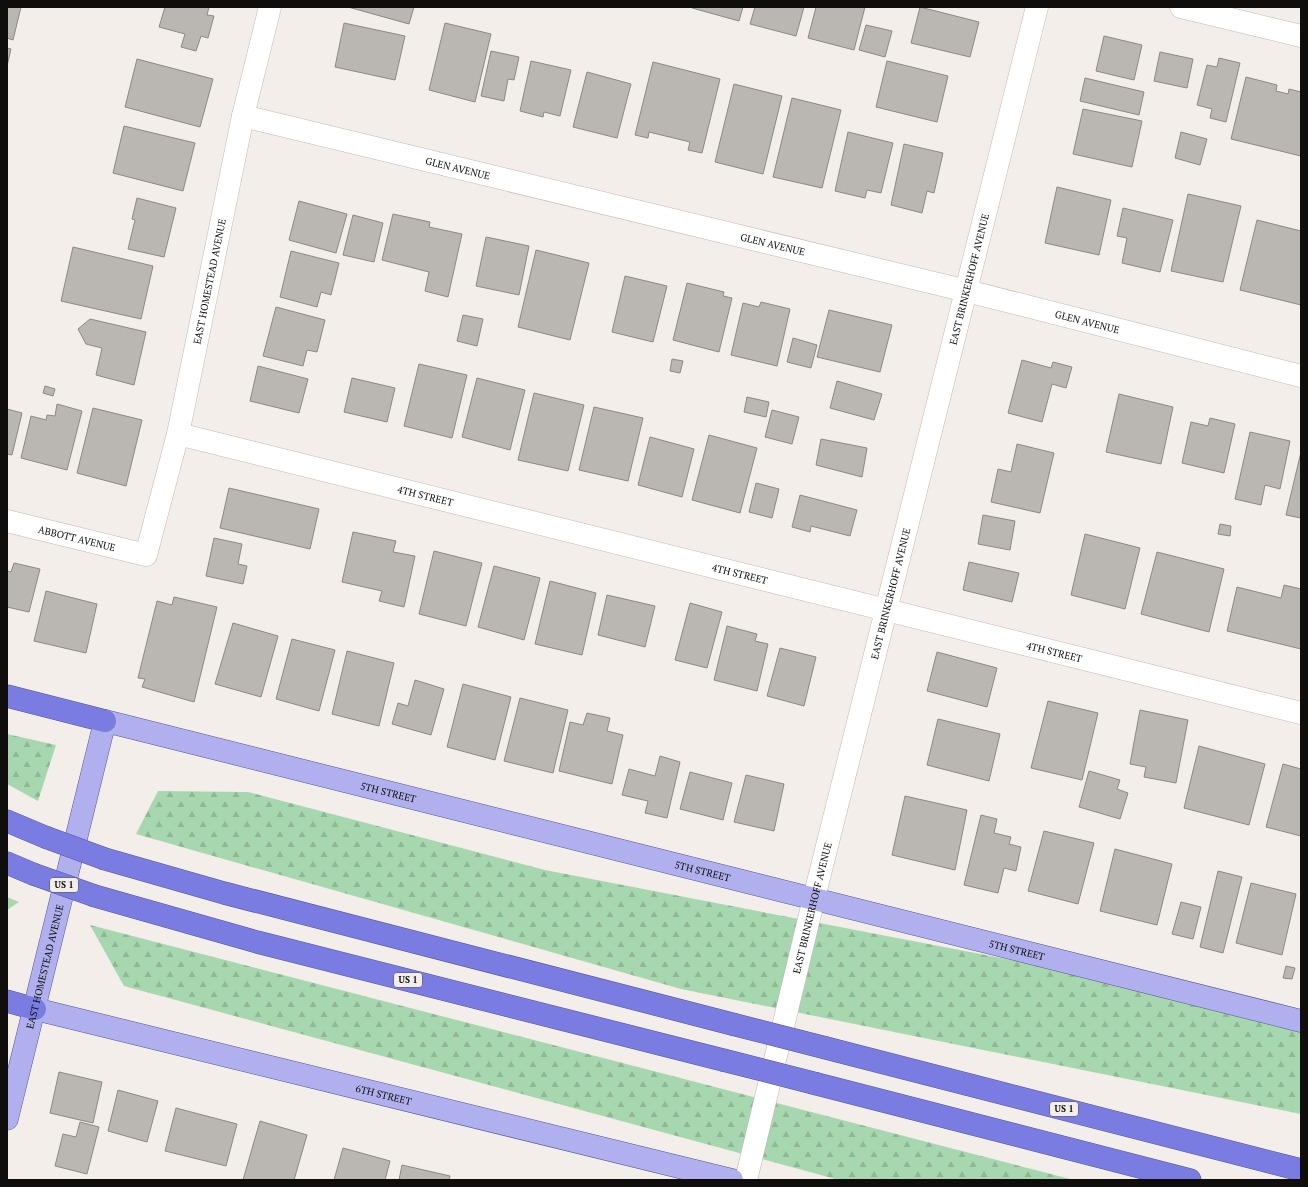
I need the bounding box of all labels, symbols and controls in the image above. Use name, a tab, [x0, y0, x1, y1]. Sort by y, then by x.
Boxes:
street label: GLEN AVENUE	[424, 154, 492, 182]
street label: EAST BRINKERHOFF AVENUE	[946, 212, 992, 346]
street label: EAST HOMESTEAD AVENUE	[190, 217, 228, 345]
street label: GLEN AVENUE	[739, 230, 807, 258]
street label: GLEN AVENUE	[1054, 307, 1121, 336]
street label: 4TH STREET	[396, 482, 455, 509]
street label: ABBOTT AVENUE	[37, 522, 117, 554]
street label: EAST BRINKERHOFF AVENUE	[868, 526, 913, 661]
street label: 4TH STREET	[711, 560, 769, 587]
street label: 4TH STREET	[1025, 639, 1084, 665]
street label: 5TH STREET	[359, 779, 418, 805]
street label: EAST BRINKERHOFF AVENUE	[789, 841, 834, 975]
street label: 5TH STREET	[673, 858, 732, 884]
road number: US 1	[50, 878, 78, 892]
street label: EAST HOMESTEAD AVENUE	[23, 903, 66, 1030]
street label: 5TH STREET	[988, 936, 1046, 963]
road number: US 1	[394, 973, 422, 987]
street label: 6TH STREET	[354, 1081, 413, 1108]
road number: US 1	[1050, 1102, 1078, 1116]

